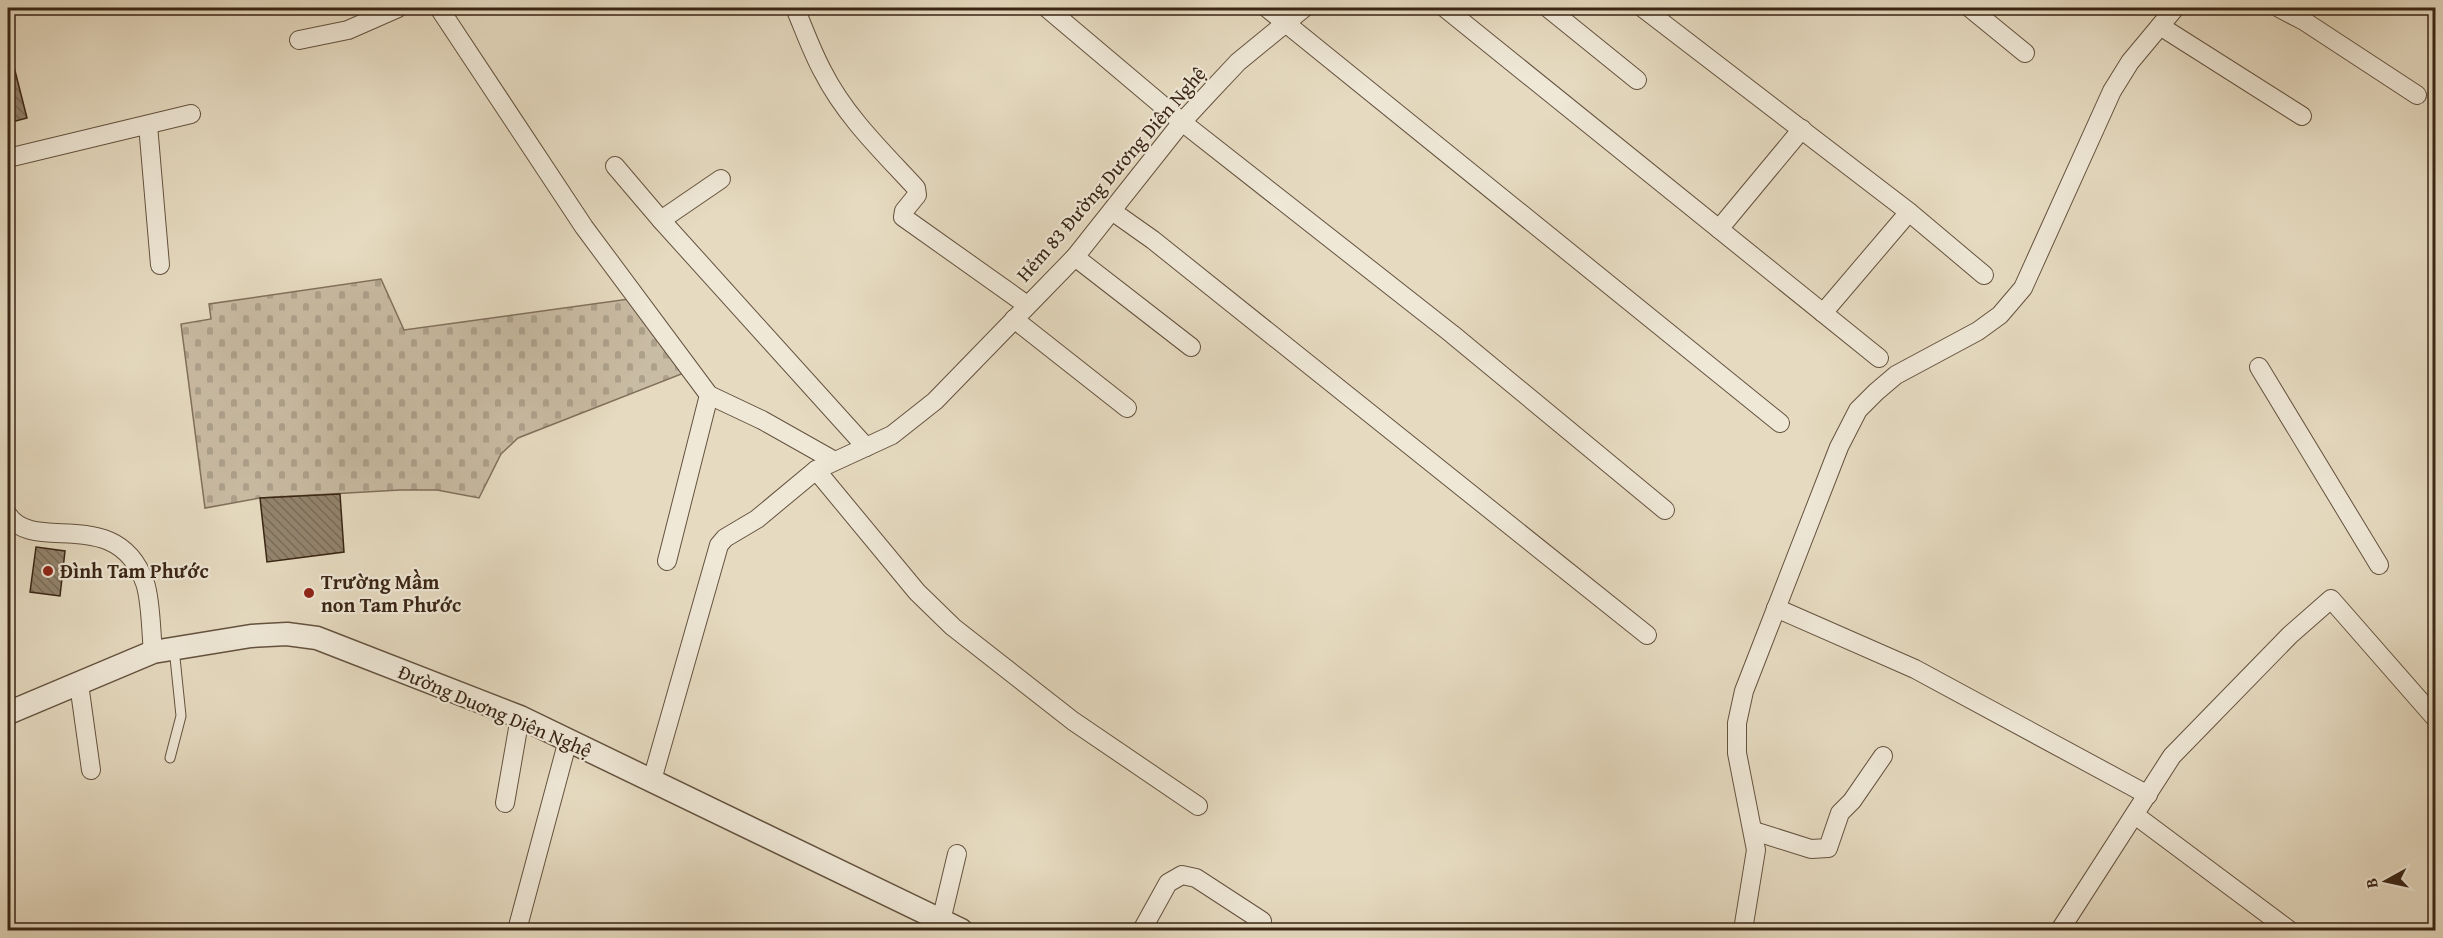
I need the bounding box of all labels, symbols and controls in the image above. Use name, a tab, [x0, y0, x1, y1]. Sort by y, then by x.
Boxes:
street label: Hẻm 83 Đường Dương Diên Nghệ	[1009, 60, 1212, 288]
place label: Đình Tam Phước	[60, 556, 209, 585]
marker: Đình Tam Phước	[41, 564, 55, 578]
place label: Trường Mầm non Tam Phước	[321, 567, 461, 619]
marker: Trường Mầm non Tam Phước	[302, 586, 316, 600]
street label: Đường Duơng Diên Nghệ	[394, 657, 596, 764]
north arrow	[2356, 851, 2416, 911]
text: B	[2359, 876, 2384, 890]

